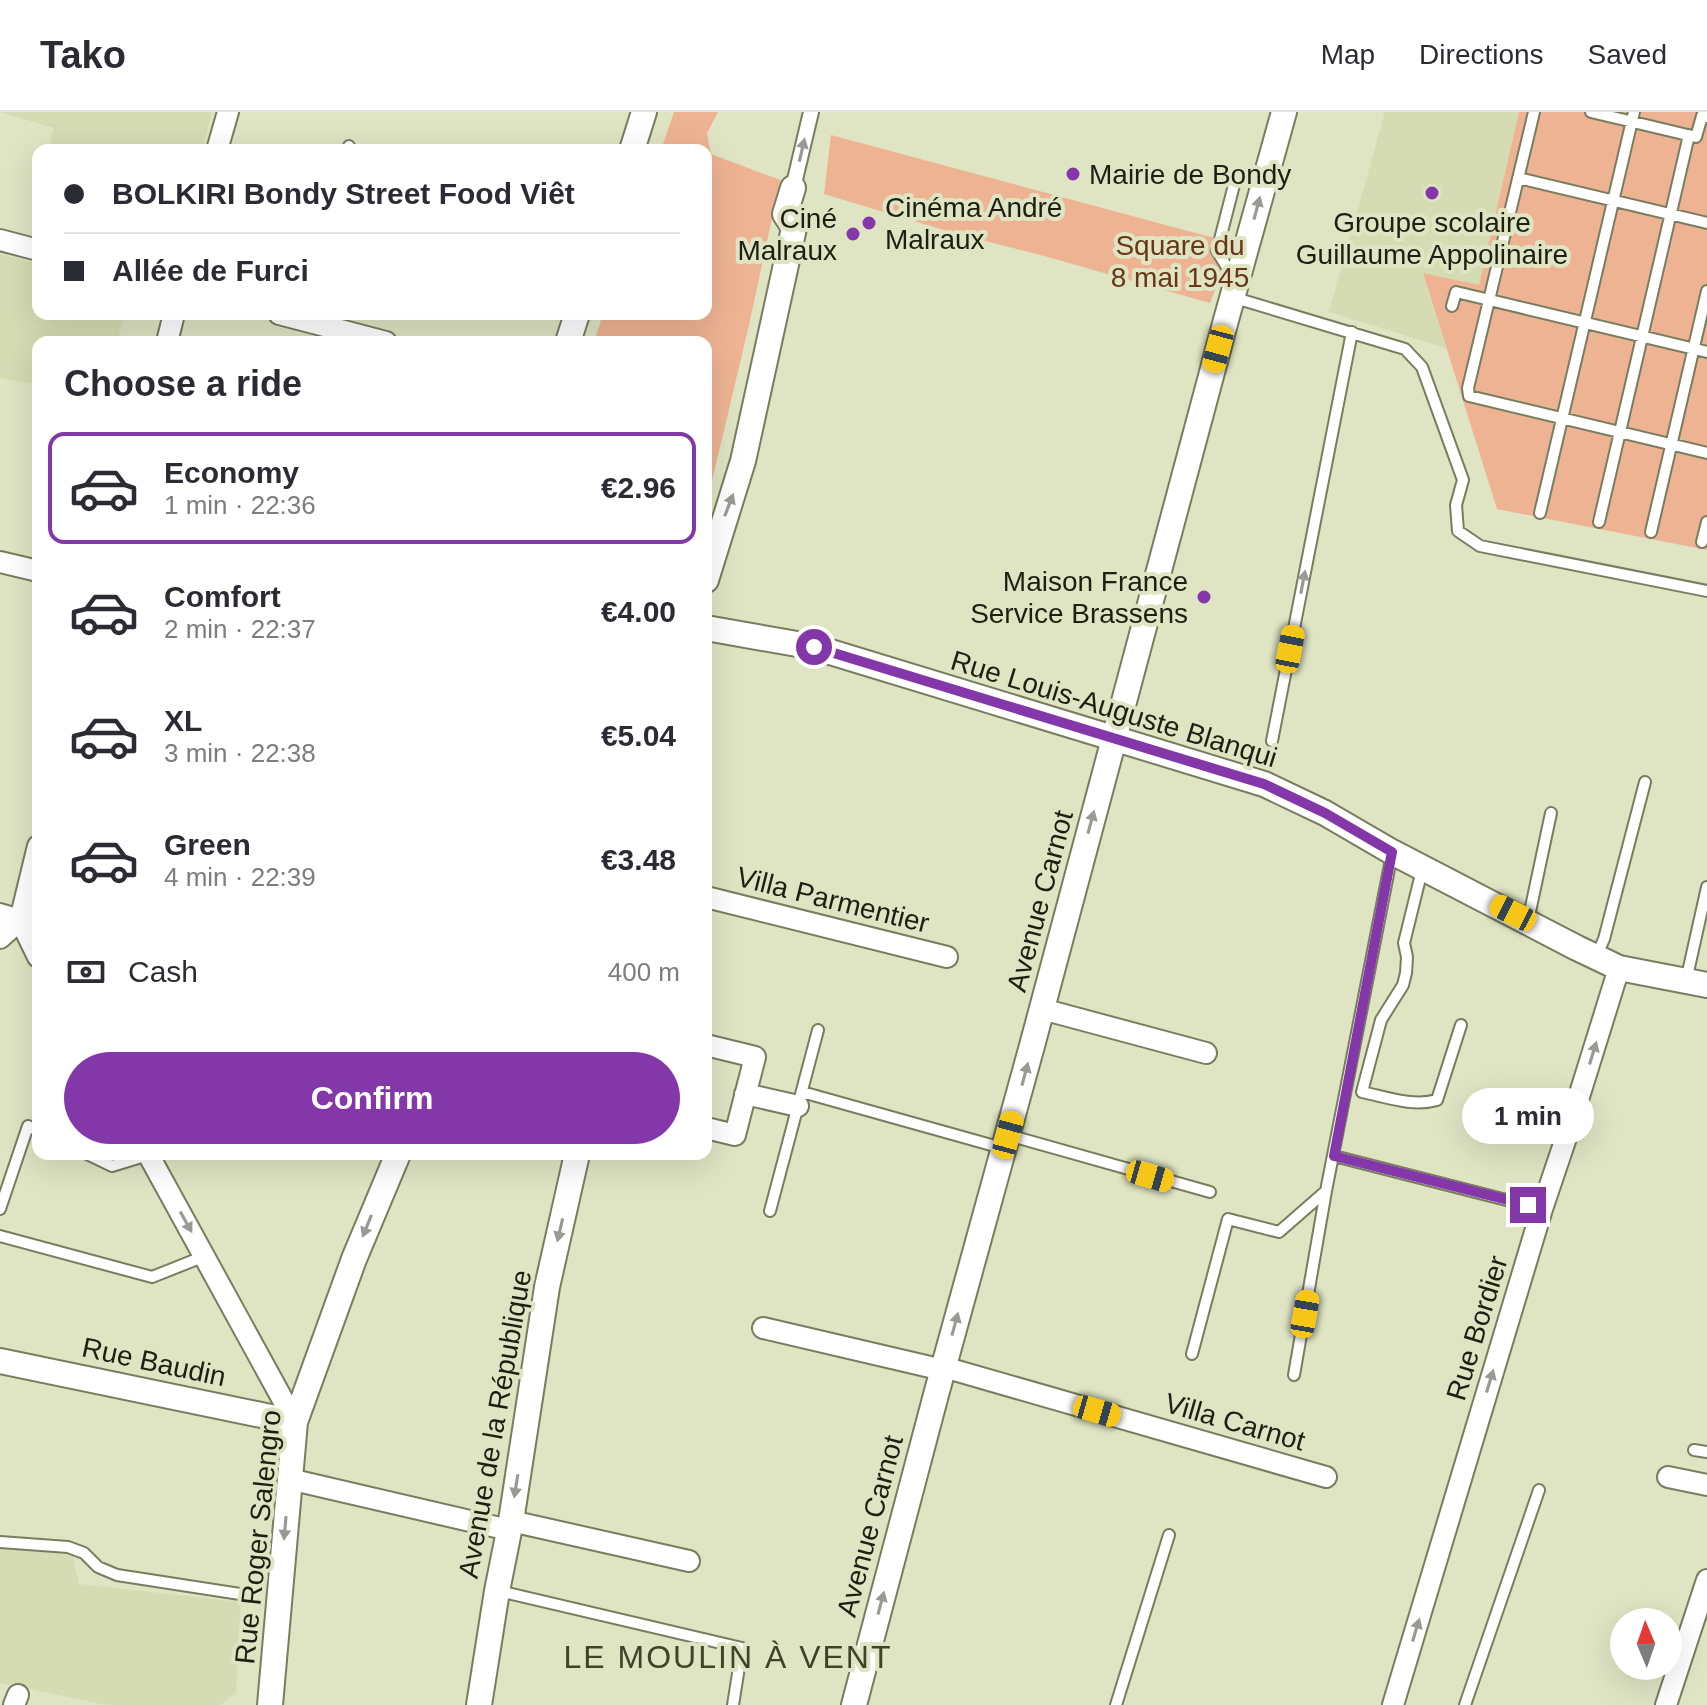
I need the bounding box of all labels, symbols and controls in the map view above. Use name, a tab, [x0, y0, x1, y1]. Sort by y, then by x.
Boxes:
text: Tako	[40, 34, 126, 76]
text: Map	[1321, 39, 1375, 70]
text: Directions	[1419, 39, 1544, 70]
text: Saved	[1588, 39, 1667, 70]
one-way arrow	[796, 137, 808, 162]
place label: Mairie de Bondy	[1089, 159, 1291, 190]
marker: Mairie de Bondy	[1064, 165, 1082, 183]
text: BOLKIRI Bondy Street Food Viêt	[112, 177, 575, 210]
marker: Groupe scolaire Guillaume Appolinaire	[1423, 184, 1441, 202]
place label: Cinéma André Malraux	[885, 192, 1062, 255]
one-way arrow	[1252, 195, 1264, 220]
place label: Ciné Malraux	[737, 203, 837, 266]
place label: Groupe scolaire Guillaume Appolinaire	[1296, 207, 1568, 270]
marker: Cinéma André Malraux	[860, 214, 878, 232]
marker: Ciné Malraux	[844, 225, 862, 243]
park label: Square du 8 mai 1945	[1111, 230, 1249, 293]
text: Allée de Furci	[112, 254, 309, 287]
car	[1200, 323, 1236, 375]
text: Choose a ride	[64, 363, 302, 404]
icon: car	[68, 452, 140, 524]
text: Economy	[164, 456, 299, 489]
text: €2.96	[601, 471, 676, 504]
text: 1 min · 22:36	[164, 490, 316, 520]
one-way arrow	[723, 493, 736, 517]
place label: Maison France Service Brassens	[970, 566, 1188, 629]
one-way arrow	[1297, 569, 1310, 594]
icon: car	[68, 576, 140, 648]
text: Comfort	[164, 580, 281, 613]
marker: Maison France Service Brassens	[1195, 588, 1213, 606]
text: €4.00	[601, 595, 676, 628]
text: 2 min · 22:37	[164, 614, 316, 644]
car	[1274, 623, 1306, 675]
route start	[796, 629, 832, 665]
street label: Rue Louis-Auguste Blanqui	[947, 645, 1281, 773]
icon: car	[68, 700, 140, 772]
text: XL	[164, 704, 202, 737]
text: €5.04	[601, 719, 676, 752]
text: 3 min · 22:38	[164, 738, 316, 768]
street label: Avenue Carnot	[1001, 807, 1079, 995]
one-way arrow	[1086, 810, 1098, 835]
icon: car	[68, 824, 140, 896]
text: Green	[164, 828, 251, 861]
text: €3.48	[601, 843, 676, 876]
street label: Villa Parmentier	[734, 861, 932, 939]
text: 4 min · 22:39	[164, 862, 316, 892]
car	[1486, 891, 1540, 935]
icon: cash	[64, 950, 108, 994]
text: Cash	[128, 955, 198, 988]
text: 400 m	[608, 957, 680, 987]
one-way arrow	[1587, 1041, 1600, 1065]
button: Confirm	[64, 1052, 680, 1144]
one-way arrow	[1019, 1061, 1031, 1086]
callout: 1 min	[1462, 1089, 1594, 1145]
text: 1 min	[1494, 1101, 1562, 1131]
car	[990, 1109, 1026, 1161]
car	[1124, 1158, 1176, 1194]
route end	[1510, 1187, 1546, 1223]
one-way arrow	[178, 1211, 192, 1233]
one-way arrow	[361, 1214, 374, 1238]
one-way arrow	[553, 1218, 565, 1243]
street label: Rue Bordier	[1440, 1252, 1514, 1404]
street label: Avenue de la République	[453, 1267, 537, 1581]
car	[1289, 1288, 1321, 1340]
one-way arrow	[950, 1312, 962, 1337]
street label: Rue Baudin	[79, 1332, 229, 1392]
one-way arrow	[1484, 1369, 1497, 1393]
street label: Villa Carnot	[1161, 1387, 1309, 1457]
car	[1071, 1393, 1123, 1429]
street label: Rue Roger Salengro	[229, 1408, 287, 1666]
street label: Avenue Carnot	[831, 1432, 909, 1620]
one-way arrow	[509, 1474, 522, 1499]
one-way arrow	[278, 1516, 291, 1541]
one-way arrow	[876, 1590, 888, 1615]
north arrow	[1610, 1608, 1682, 1680]
map controls	[1610, 1608, 1682, 1680]
one-way arrow	[1410, 1618, 1423, 1642]
district label: LE MOULIN À VENT	[564, 1639, 892, 1675]

